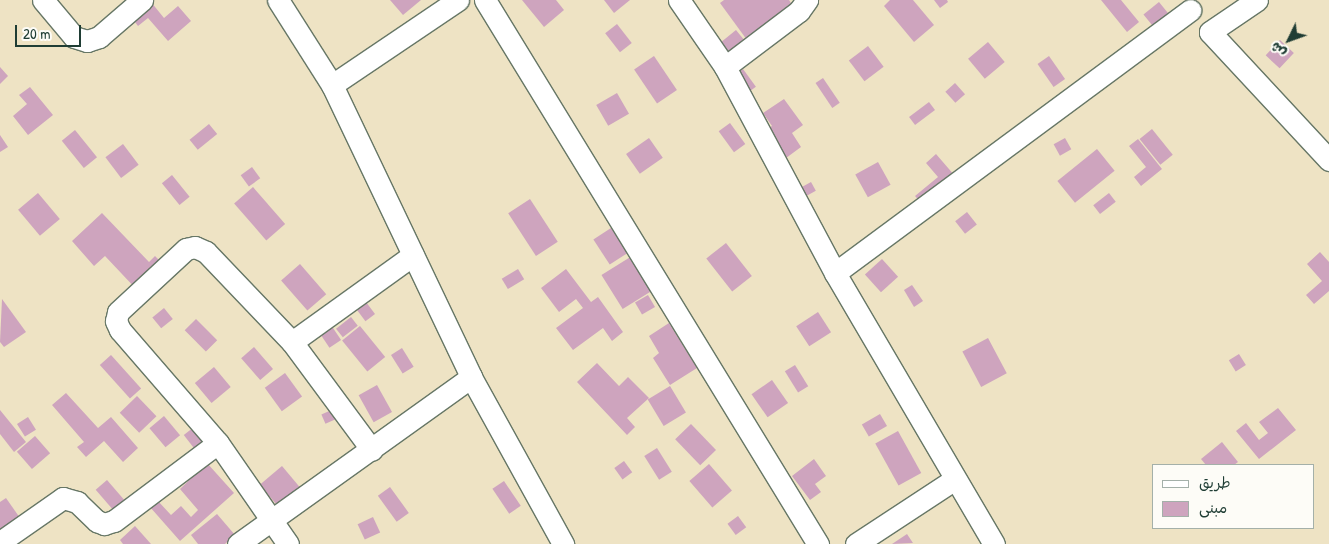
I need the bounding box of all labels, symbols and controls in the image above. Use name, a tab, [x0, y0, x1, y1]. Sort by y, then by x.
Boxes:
scale bar	[18, 15, 84, 47]
north arrow	[1264, 15, 1314, 65]
text: 20 m	[23, 23, 50, 44]
text: ش	[1265, 38, 1290, 62]
legend	[1152, 464, 1314, 529]
text: طريق	[1199, 472, 1231, 493]
text: مبنى	[1199, 497, 1227, 518]

